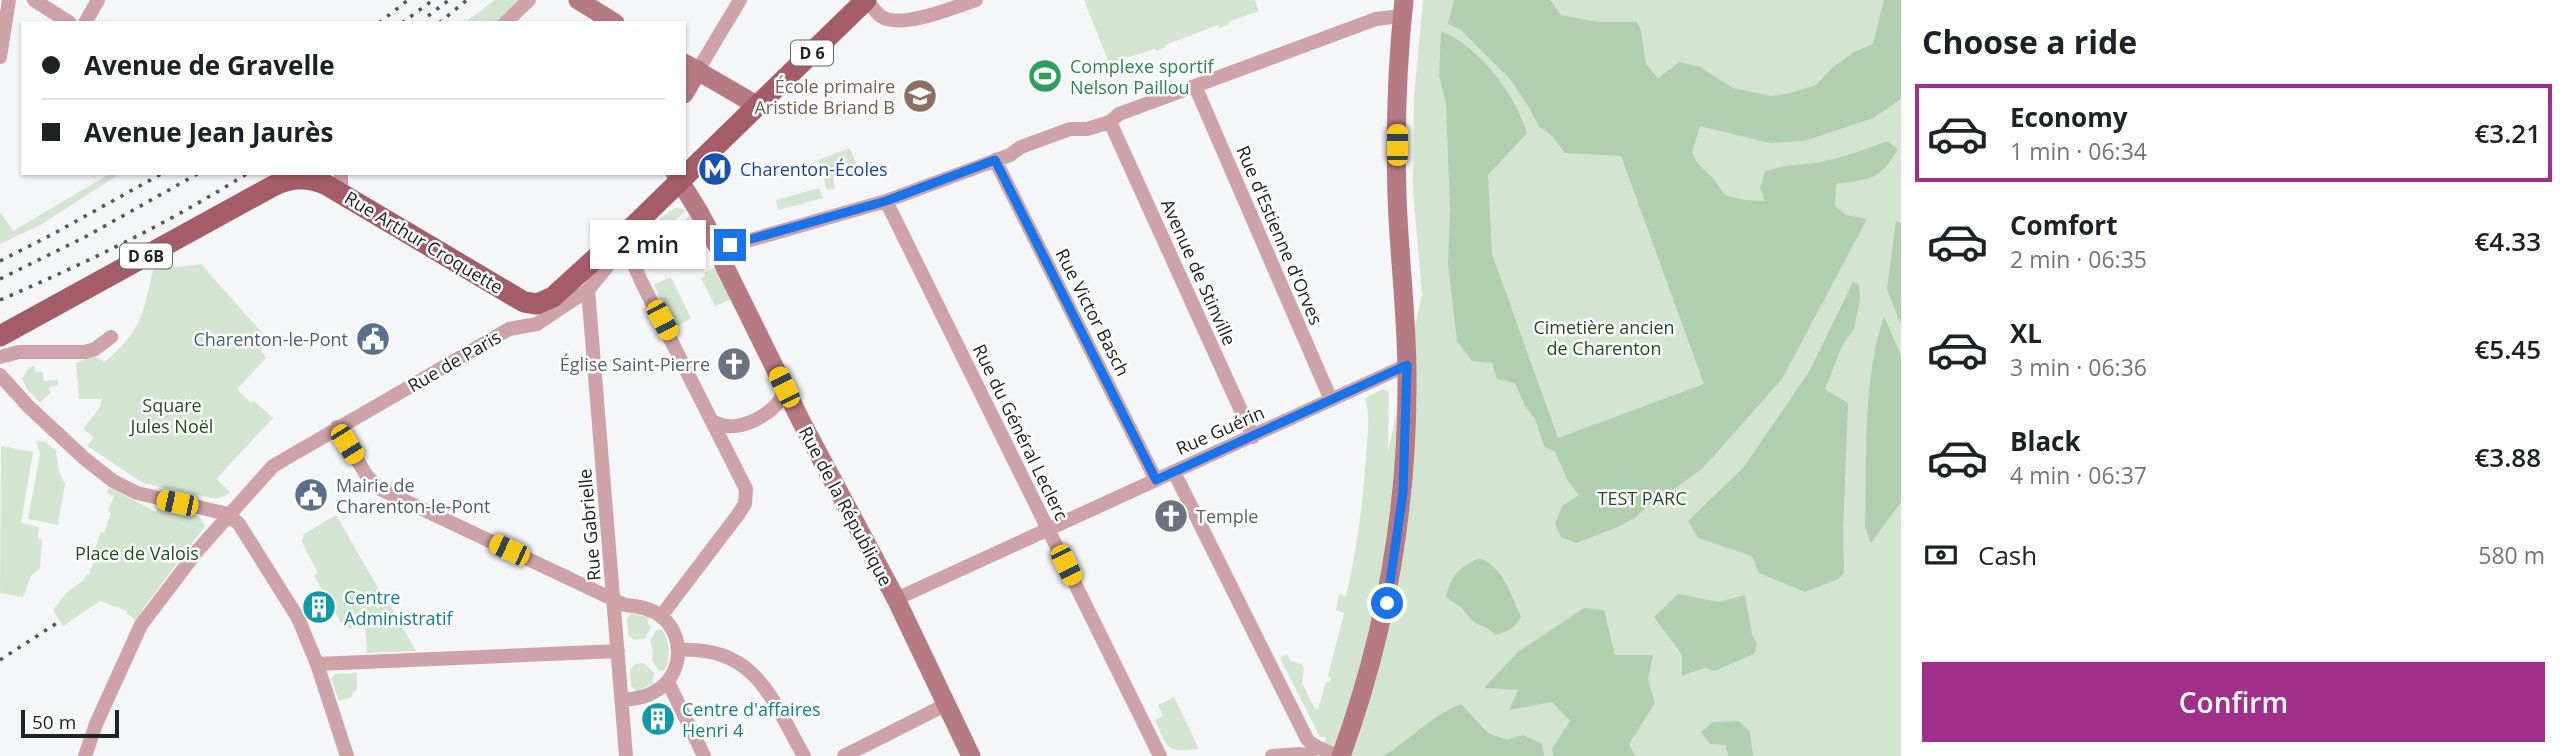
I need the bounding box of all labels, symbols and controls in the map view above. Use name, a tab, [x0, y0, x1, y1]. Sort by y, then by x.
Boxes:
text: Choose a ride	[1922, 20, 2137, 63]
road number: D 6	[791, 40, 833, 66]
text: Avenue de Gravelle	[84, 47, 335, 83]
place label: Complexe sportif Nelson Paillou	[1070, 54, 1214, 99]
sports icon: Complexe sportif Nelson Paillou	[1026, 57, 1064, 95]
place label: École primaire Aristide Briand B	[754, 74, 895, 119]
school or university icon: École primaire Aristide Briand B	[901, 77, 939, 115]
text: Economy	[2010, 99, 2128, 135]
icon: car	[1926, 102, 1989, 165]
text: Avenue Jean Jaurès	[84, 114, 333, 150]
text: €3.21	[2474, 115, 2541, 151]
car	[1387, 124, 1408, 166]
text: 1 min · 06:34	[2010, 135, 2147, 167]
street label: Rue d'Estienne d'Orves	[1231, 142, 1329, 328]
metro station icon: Charenton-Écoles	[696, 150, 734, 188]
place label: Charenton-Écoles	[740, 157, 888, 181]
street label: Rue Arthur Croquette	[340, 185, 508, 299]
street label: Avenue de Stinville	[1156, 195, 1242, 349]
text: Comfort	[2010, 207, 2117, 243]
icon: car	[1926, 210, 1989, 273]
callout: 2 min	[590, 220, 706, 270]
text: €4.33	[2474, 223, 2541, 259]
text: 2 min	[617, 228, 679, 260]
route end	[714, 229, 746, 261]
text: 2 min · 06:35	[2010, 243, 2147, 275]
road number: D 6B	[120, 244, 172, 268]
street label: Rue Victor Basch	[1051, 244, 1135, 380]
car	[643, 297, 682, 343]
park label: Cimetière ancien de Charenton	[1533, 315, 1675, 360]
text: XL	[2010, 315, 2042, 351]
icon: car	[1926, 318, 1989, 381]
public building icon: Charenton-le-Pont	[354, 320, 392, 358]
street label: Rue de Paris	[403, 325, 505, 397]
place label: Charenton-le-Pont	[193, 327, 348, 351]
text: €5.45	[2474, 331, 2541, 367]
street label: Rue du Général Leclerc	[968, 340, 1074, 524]
church icon: Église Saint-Pierre	[715, 345, 753, 383]
text: 3 min · 06:36	[2010, 351, 2147, 383]
place label: Église Saint-Pierre	[560, 352, 710, 376]
car	[766, 364, 803, 410]
park label: Square Jules Noël	[129, 393, 213, 438]
street label: Rue Guérin	[1172, 400, 1268, 460]
car	[327, 421, 368, 467]
street label: Rue de la République	[794, 422, 898, 590]
text: Black	[2010, 423, 2081, 459]
icon: car	[1926, 426, 1989, 489]
text: €3.88	[2474, 439, 2541, 475]
text: 4 min · 06:37	[2010, 459, 2147, 491]
street label: Rue Gabrielle	[572, 468, 606, 582]
place label: Mairie de Charenton-le-Pont	[336, 473, 491, 518]
public building icon: Mairie de Charenton-le-Pont	[292, 476, 330, 514]
park label: TEST PARC	[1597, 486, 1687, 510]
car	[155, 488, 200, 518]
church icon: Temple	[1152, 497, 1190, 535]
place label: Temple	[1196, 504, 1258, 528]
car	[486, 532, 533, 568]
icon: cash	[1922, 536, 1960, 574]
text: Cash	[1978, 537, 2037, 573]
text: 580 m	[2478, 539, 2545, 571]
park label: Place de Valois	[75, 541, 199, 565]
car	[1048, 542, 1085, 588]
place label: Centre Administratif	[344, 585, 453, 630]
route start	[1371, 587, 1403, 619]
building icon: Centre Administratif	[300, 588, 338, 626]
button: Confirm	[1922, 662, 2545, 742]
place label: Centre d'affaires Henri 4	[682, 697, 821, 742]
building icon: Centre d'affaires Henri 4	[639, 700, 677, 738]
scale bar	[21, 707, 119, 739]
text: 50 m	[32, 709, 76, 735]

